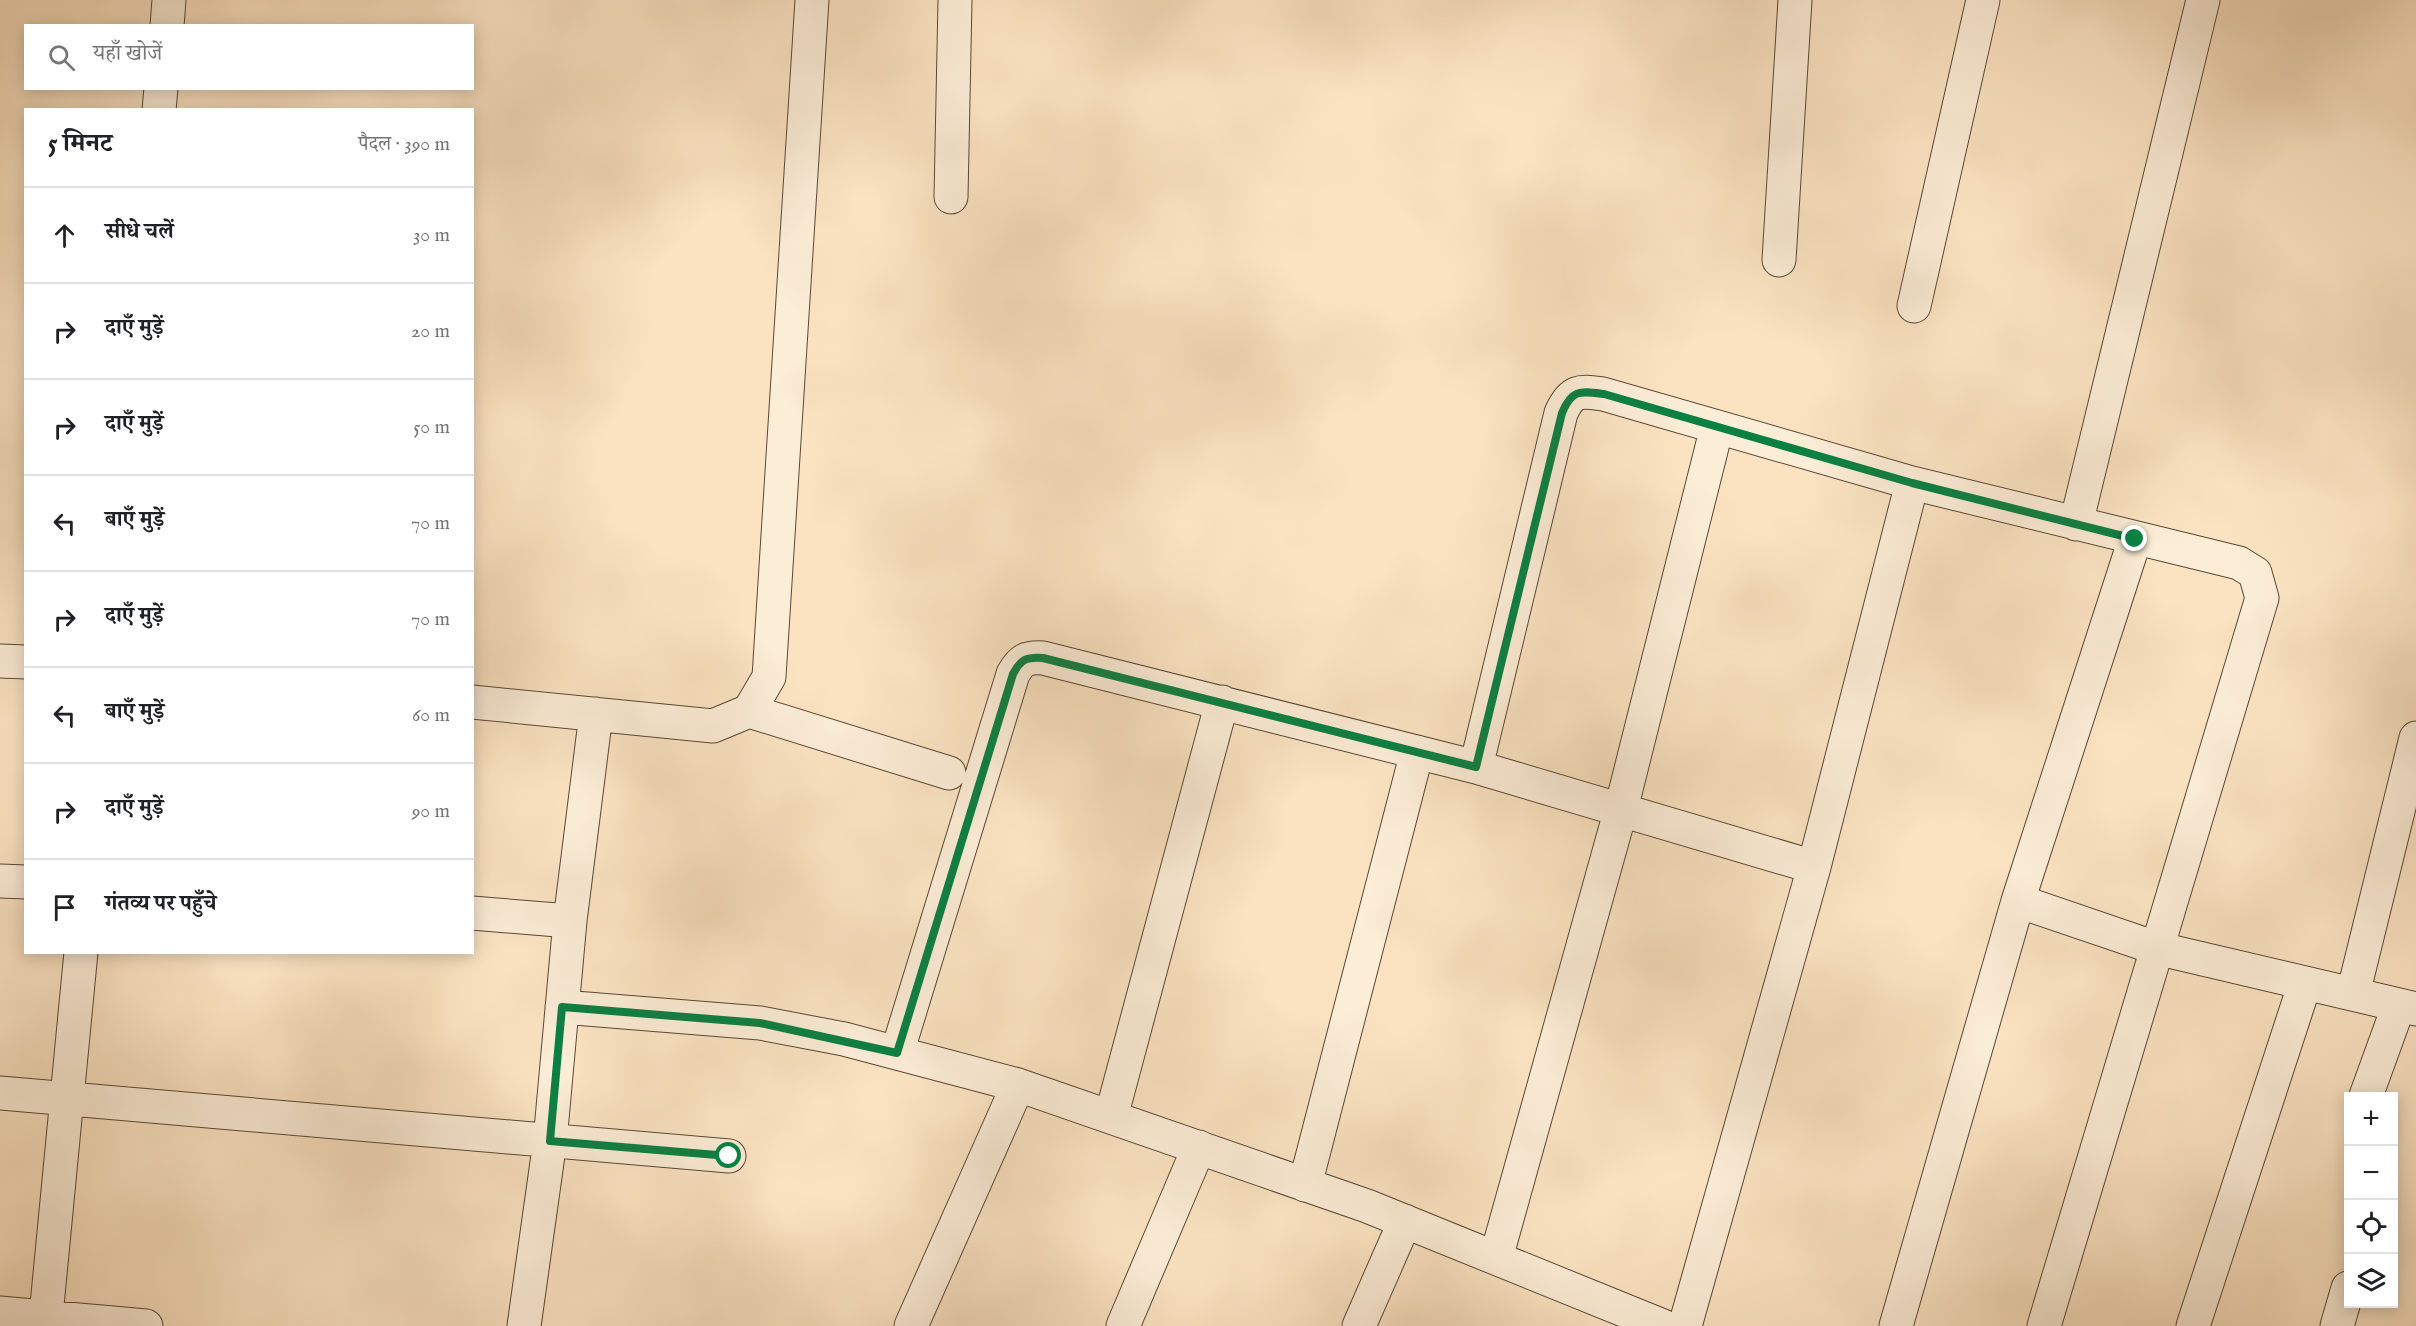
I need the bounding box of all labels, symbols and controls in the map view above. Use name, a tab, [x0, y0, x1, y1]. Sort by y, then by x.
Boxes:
search box	[24, 24, 474, 90]
text: यहाँ खोजें	[93, 40, 162, 68]
icon: search	[45, 41, 78, 74]
text: 5 मिनट	[48, 127, 112, 160]
text: पैदल · 390 m	[358, 132, 450, 157]
text: सीधे चलें	[105, 218, 174, 246]
icon: ahead	[48, 219, 81, 252]
text: 30 m	[413, 223, 450, 248]
text: दाएँ मुड़ें	[105, 314, 164, 342]
icon: right	[48, 315, 81, 348]
text: 20 m	[411, 319, 450, 344]
text: दाएँ मुड़ें	[105, 410, 164, 438]
icon: right	[48, 411, 81, 444]
text: 50 m	[413, 415, 450, 440]
text: बाएँ मुड़ें	[105, 506, 164, 534]
icon: left	[48, 507, 81, 540]
text: 70 m	[411, 511, 450, 536]
route end	[2121, 525, 2147, 551]
text: दाएँ मुड़ें	[105, 602, 164, 630]
icon: right	[48, 603, 81, 636]
text: 70 m	[411, 607, 450, 632]
text: बाएँ मुड़ें	[105, 698, 164, 726]
icon: left	[48, 699, 81, 732]
text: 60 m	[412, 703, 450, 728]
text: दाएँ मुड़ें	[105, 794, 164, 822]
icon: right	[48, 795, 81, 828]
text: 90 m	[412, 799, 450, 824]
text: गंतव्य पर पहुँचे	[105, 890, 216, 918]
icon: arrive	[48, 891, 81, 924]
map controls	[2344, 1092, 2398, 1308]
button: +	[2344, 1092, 2398, 1146]
route start	[715, 1142, 741, 1168]
button: −	[2344, 1146, 2398, 1200]
button: locate	[2344, 1200, 2398, 1254]
button: layers	[2344, 1254, 2398, 1308]

